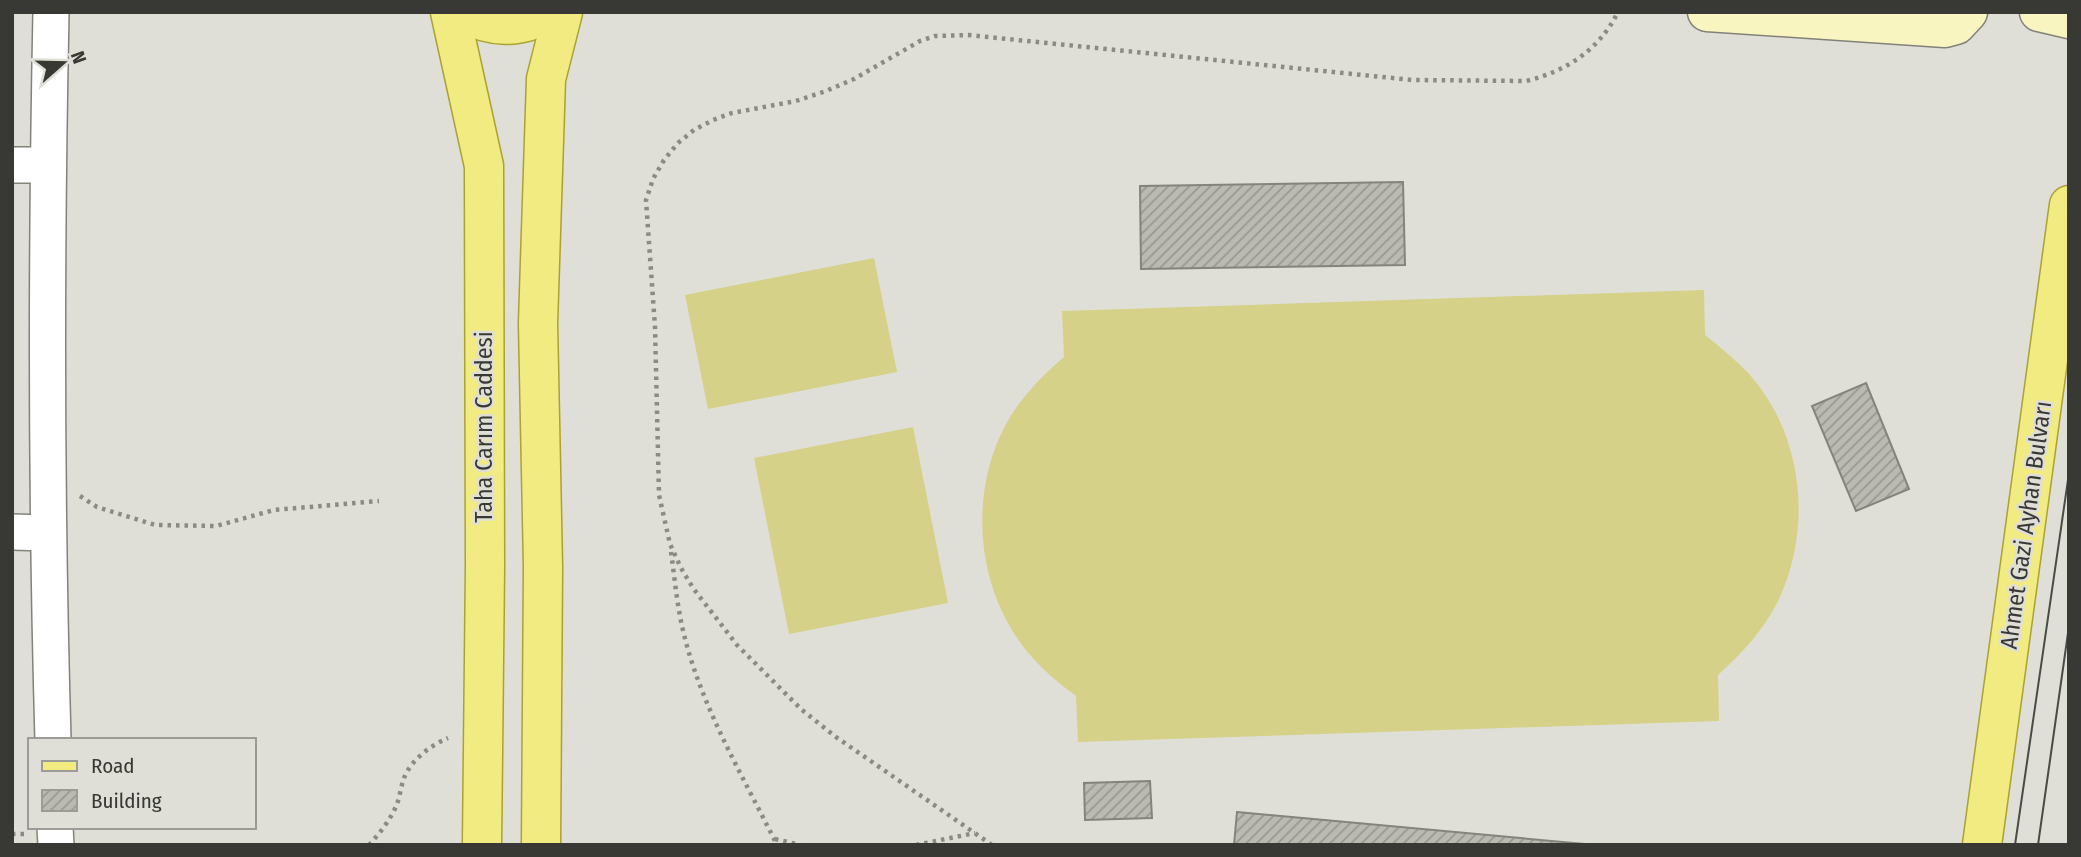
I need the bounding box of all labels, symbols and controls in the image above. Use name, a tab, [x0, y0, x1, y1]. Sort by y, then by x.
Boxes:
north arrow	[28, 28, 98, 98]
text: N	[66, 48, 91, 67]
street label: Taha Carım Caddesi	[470, 331, 498, 523]
street label: Ahmet Gazi Ayhan Bulvarı	[1995, 399, 2057, 651]
legend	[28, 738, 256, 829]
text: Road	[91, 753, 135, 779]
text: Building	[91, 788, 162, 814]

